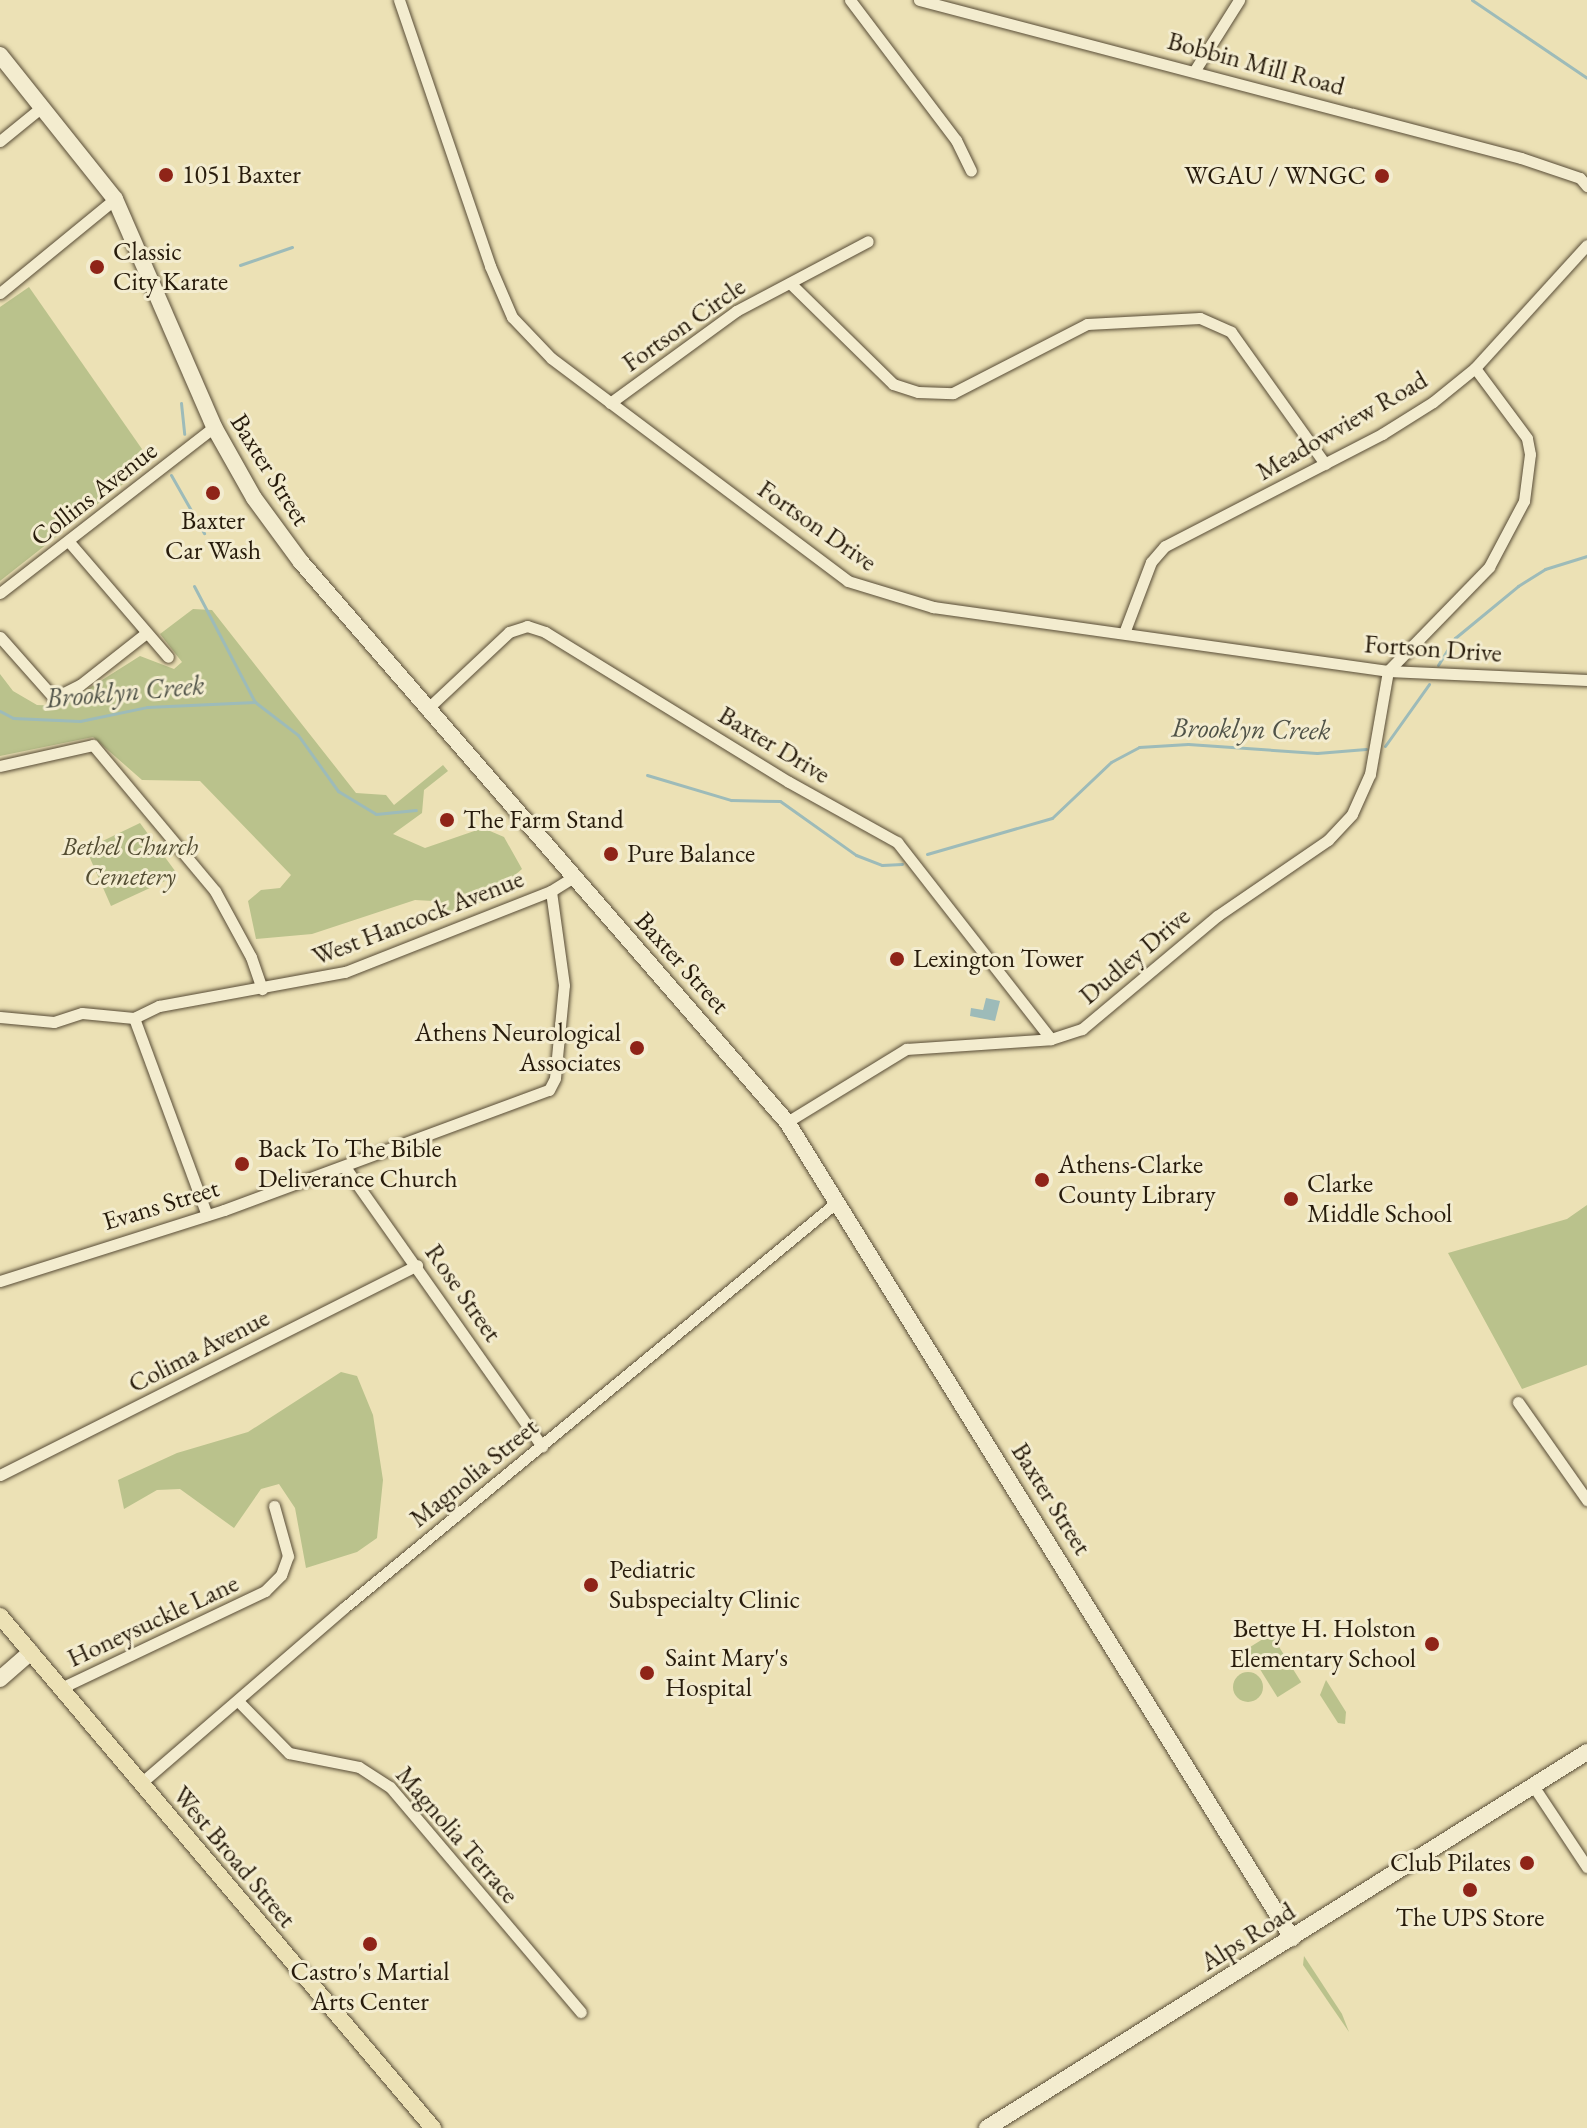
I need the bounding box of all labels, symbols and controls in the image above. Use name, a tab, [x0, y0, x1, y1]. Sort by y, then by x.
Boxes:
street label: Bobbin Mill Road	[1164, 25, 1348, 103]
place label: 1051 Baxter	[182, 159, 301, 191]
place label: WGAU / WNGC	[1184, 160, 1366, 192]
marker: 1051 Baxter	[157, 166, 175, 184]
marker: WGAU / WNGC	[1373, 167, 1391, 185]
place label: Classic City Karate	[113, 236, 228, 298]
marker: Classic City Karate	[88, 258, 106, 276]
street label: Fortson Circle	[617, 271, 751, 379]
street label: Meadowview Road	[1251, 364, 1433, 488]
street label: Baxter Street	[223, 408, 317, 532]
street label: Collins Avenue	[25, 435, 163, 553]
street label: Fortson Drive	[752, 474, 882, 578]
marker: Baxter Car Wash	[204, 484, 222, 502]
place label: Baxter Car Wash	[165, 505, 261, 566]
street label: Fortson Drive	[1363, 629, 1503, 669]
water label: Brooklyn Creek	[44, 667, 206, 715]
street label: Baxter Drive	[713, 700, 835, 790]
water label: Brooklyn Creek	[1171, 710, 1331, 746]
place label: The Farm Stand	[463, 804, 624, 836]
marker: The Farm Stand	[438, 811, 456, 829]
park label: Bethel Church Cemetery	[62, 831, 198, 892]
place label: Pure Balance	[627, 838, 755, 870]
marker: Pure Balance	[602, 845, 620, 863]
street label: West Hancock Avenue	[308, 863, 528, 973]
street label: Dudley Drive	[1073, 901, 1197, 1011]
street label: Baxter Street	[628, 906, 736, 1020]
place label: Lexington Tower	[913, 943, 1084, 975]
marker: Lexington Tower	[888, 950, 906, 968]
place label: Athens Neurological Associates	[415, 1017, 621, 1078]
marker: Athens Neurological Associates	[628, 1039, 646, 1057]
place label: Back To The Bible Deliverance Church	[258, 1133, 458, 1194]
place label: Athens-Clarke County Library	[1058, 1149, 1216, 1210]
marker: Back To The Bible Deliverance Church	[233, 1155, 251, 1173]
place label: Clarke Middle School	[1307, 1168, 1452, 1230]
marker: Athens-Clarke County Library	[1033, 1171, 1051, 1189]
street label: Evans Street	[99, 1173, 223, 1237]
marker: Clarke Middle School	[1282, 1190, 1300, 1208]
street label: Rose Street	[418, 1238, 508, 1348]
street label: Colima Avenue	[123, 1302, 275, 1400]
street label: Magnolia Street	[404, 1412, 544, 1534]
street label: Baxter Street	[1004, 1437, 1098, 1561]
place label: Pediatric Subspecialty Clinic	[609, 1554, 800, 1616]
street label: Honeysuckle Lane	[63, 1568, 243, 1674]
marker: Pediatric Subspecialty Clinic	[580, 1574, 602, 1596]
place label: Bettye H. Holston Elementary School	[1229, 1613, 1416, 1674]
marker: Bettye H. Holston Elementary School	[1423, 1635, 1441, 1653]
place label: Saint Mary's Hospital	[665, 1642, 788, 1704]
marker: Saint Mary's Hospital	[636, 1662, 658, 1684]
street label: Magnolia Terrace	[389, 1760, 525, 1910]
street label: West Broad Street	[166, 1780, 302, 1934]
place label: Club Pilates	[1390, 1847, 1511, 1879]
marker: Club Pilates	[1518, 1854, 1536, 1872]
marker: The UPS Store	[1461, 1881, 1479, 1899]
street label: Alps Road	[1195, 1896, 1301, 1978]
place label: The UPS Store	[1396, 1902, 1544, 1934]
marker: Castro's Martial Arts Center	[361, 1935, 379, 1953]
place label: Castro's Martial Arts Center	[291, 1956, 449, 2018]

